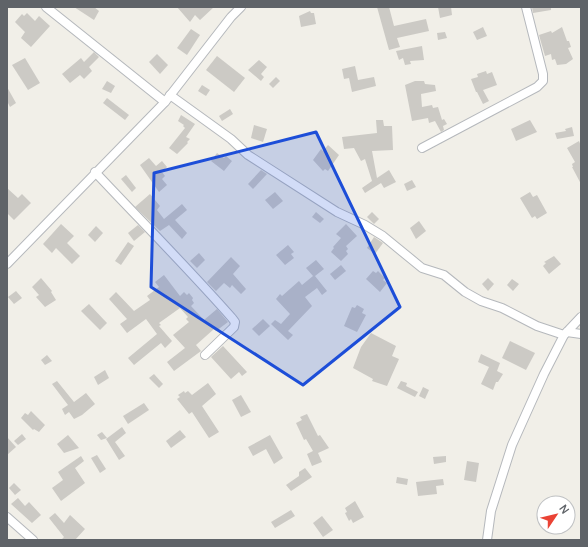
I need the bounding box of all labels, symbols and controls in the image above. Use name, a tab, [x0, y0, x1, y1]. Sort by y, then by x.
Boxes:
north arrow	[536, 495, 576, 535]
text: N	[556, 501, 573, 517]

